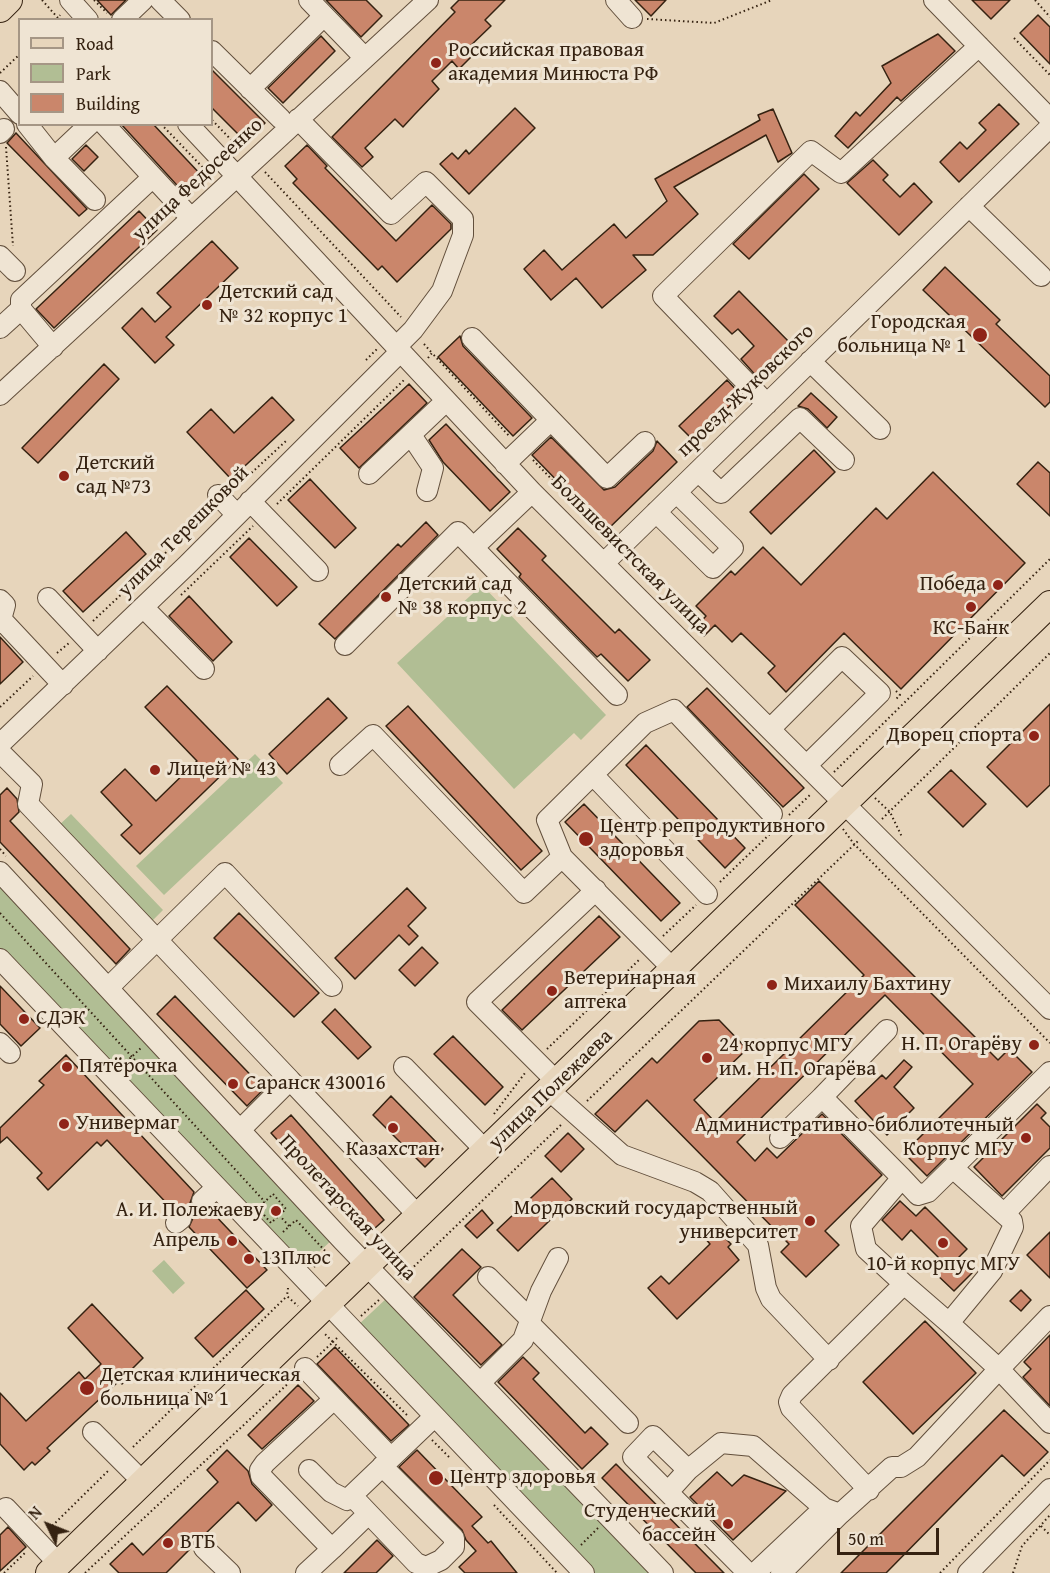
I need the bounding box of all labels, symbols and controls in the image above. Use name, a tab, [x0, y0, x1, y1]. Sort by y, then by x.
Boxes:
legend	[18, 18, 213, 126]
text: Road	[76, 30, 114, 57]
place label: Российская правовая академия Минюста РФ	[448, 38, 658, 88]
marker: Российская правовая академия Минюста РФ	[429, 56, 443, 70]
text: Park	[76, 60, 111, 87]
text: Building	[76, 90, 140, 117]
street label: улица Федосеенко	[127, 113, 269, 247]
place label: Детский сад № 32 корпус 1	[219, 280, 348, 330]
marker: Детский сад № 32 корпус 1	[200, 298, 214, 312]
place label: Городская больница № 1	[837, 310, 966, 360]
street label: проезд Жуковского	[672, 319, 820, 463]
marker: Городская больница № 1	[971, 326, 989, 344]
place label: Детский сад №73	[76, 451, 155, 501]
street label: улица Терешковой	[113, 461, 255, 603]
marker: Детский сад №73	[57, 469, 71, 483]
street label: Большевистская улица	[545, 470, 715, 640]
place label: Детский сад № 38 корпус 2	[398, 572, 527, 622]
place label: Победа	[920, 572, 986, 598]
marker: Победа	[991, 578, 1005, 592]
marker: Детский сад № 38 корпус 2	[379, 590, 393, 604]
marker: КС-Банк	[964, 600, 978, 614]
place label: КС-Банк	[933, 616, 1009, 642]
place label: Дворец cпорта	[887, 723, 1022, 749]
marker: Дворец cпорта	[1027, 729, 1041, 743]
place label: Лицей № 43	[167, 757, 276, 783]
marker: Лицей № 43	[148, 763, 162, 777]
place label: Центр репродуктивного здоровья	[600, 814, 825, 864]
marker: Центр репродуктивного здоровья	[577, 830, 595, 848]
place label: Ветеринарная аптека	[564, 966, 696, 1016]
place label: Михаилу Бахтину	[784, 972, 951, 998]
marker: Михаилу Бахтину	[765, 978, 779, 992]
marker: Ветеринарная аптека	[545, 984, 559, 998]
place label: СДЭК	[36, 1006, 86, 1032]
marker: СДЭК	[17, 1012, 31, 1026]
street label: улица Полежаева	[484, 1025, 618, 1155]
place label: Н. П. Огарёву	[901, 1032, 1022, 1058]
place label: 24 корпус МГУ им. Н. П. Огарёва	[719, 1033, 876, 1083]
marker: Н. П. Огарёву	[1027, 1038, 1041, 1052]
marker: 24 корпус МГУ им. Н. П. Огарёва	[700, 1051, 714, 1065]
place label: Пятёрочка	[79, 1054, 177, 1080]
marker: Пятёрочка	[60, 1060, 74, 1074]
place label: Саранск 430016	[245, 1071, 386, 1097]
marker: Саранск 430016	[226, 1077, 240, 1091]
place label: Универмаг	[76, 1111, 179, 1137]
place label: Административно-библиотечный Корпус МГУ	[695, 1113, 1014, 1163]
marker: Универмаг	[57, 1117, 71, 1131]
marker: Казахстан	[386, 1121, 400, 1135]
street label: Пролетарская улица	[273, 1130, 421, 1286]
marker: Административно-библиотечный Корпус МГУ	[1019, 1131, 1033, 1145]
place label: Казахстан	[346, 1137, 440, 1163]
place label: Мордовский государственный университет	[514, 1196, 798, 1246]
place label: А. И. Полежаеву	[116, 1198, 264, 1224]
marker: А. И. Полежаеву	[269, 1204, 283, 1218]
marker: Мордовский государственный университет	[803, 1214, 817, 1228]
place label: Апрель	[153, 1228, 220, 1254]
marker: Апрель	[225, 1234, 239, 1248]
marker: 10-й корпус МГУ	[936, 1236, 950, 1250]
place label: 13Плюс	[261, 1246, 331, 1272]
marker: 13Плюс	[242, 1252, 256, 1266]
place label: 10-й корпус МГУ	[866, 1252, 1020, 1278]
place label: Детская клиническая больница № 1	[100, 1363, 301, 1413]
marker: Детская клиническая больница № 1	[78, 1379, 96, 1397]
place label: Центр здоровья	[450, 1465, 596, 1491]
marker: Центр здоровья	[427, 1469, 445, 1487]
north arrow	[18, 1495, 78, 1555]
place label: Студенческий бассейн	[584, 1499, 716, 1549]
text: N	[22, 1501, 47, 1525]
scale bar	[840, 1516, 942, 1554]
marker: Студенческий бассейн	[721, 1517, 735, 1531]
text: 50 m	[848, 1525, 884, 1552]
place label: ВТБ	[180, 1530, 216, 1556]
marker: ВТБ	[161, 1536, 175, 1550]

